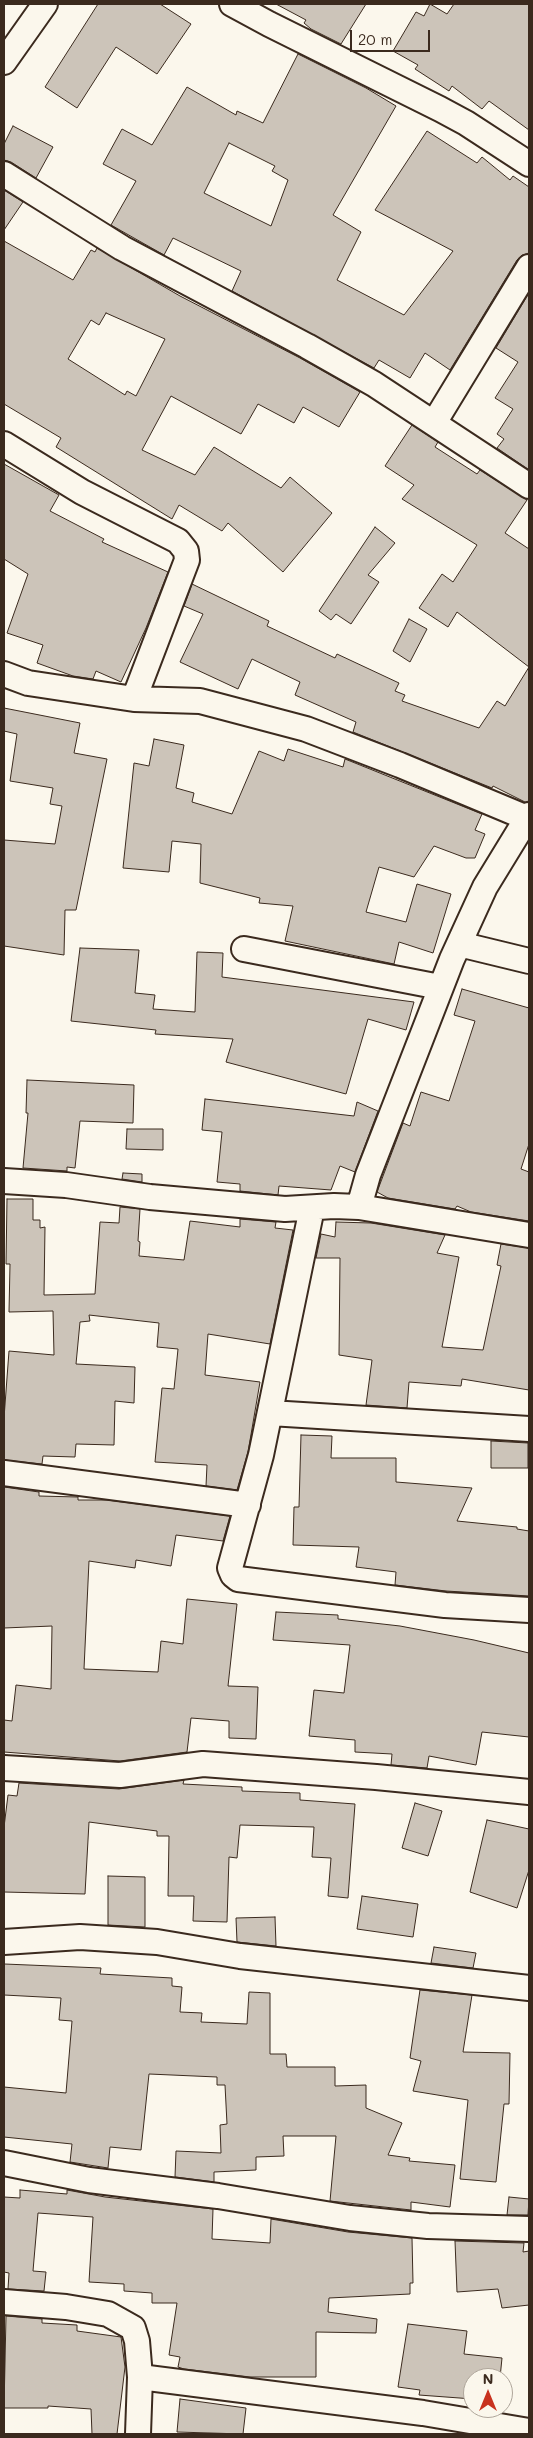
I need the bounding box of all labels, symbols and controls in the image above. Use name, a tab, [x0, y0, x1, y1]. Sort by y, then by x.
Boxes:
scale bar	[353, 20, 433, 52]
text: 20 m	[358, 29, 392, 49]
north arrow	[463, 2368, 513, 2418]
text: N	[483, 2369, 493, 2388]

